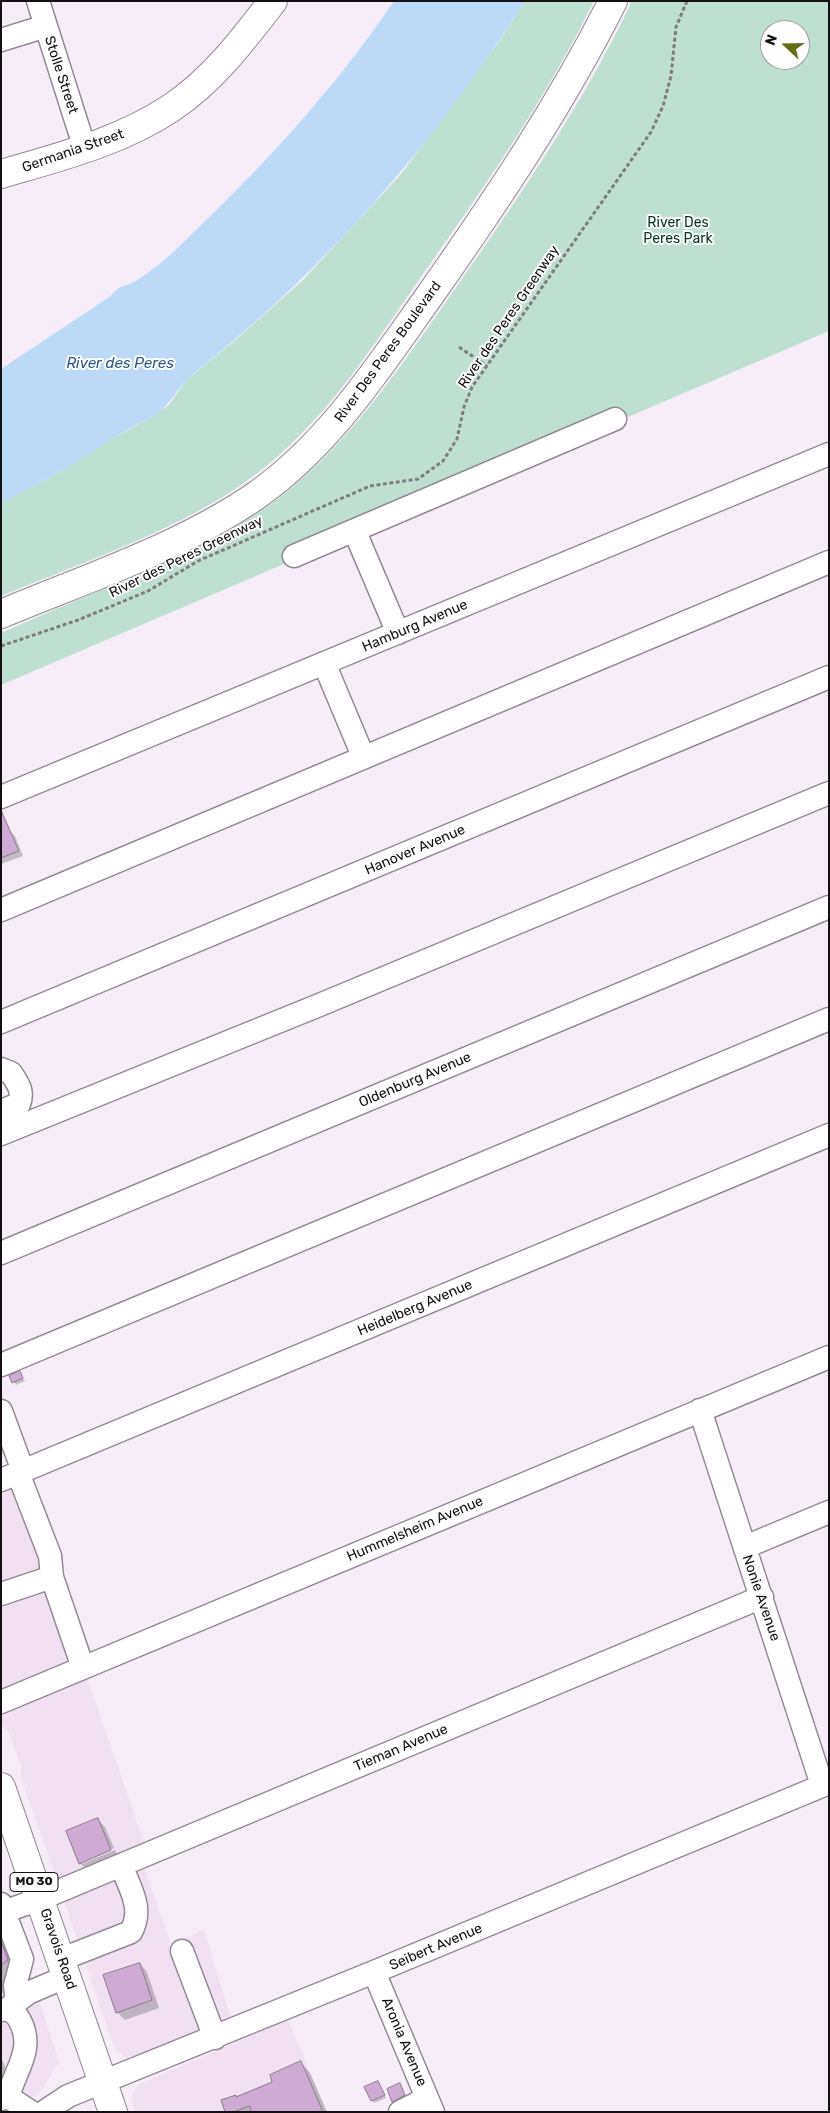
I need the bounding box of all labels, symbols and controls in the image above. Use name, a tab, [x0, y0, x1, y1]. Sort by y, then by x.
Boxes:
north arrow	[760, 20, 810, 70]
text: N	[762, 32, 781, 48]
street label: Stolle Street	[41, 34, 81, 116]
street label: Germania Street	[20, 126, 126, 176]
park label: River Des Peres Park	[643, 215, 713, 248]
street label: River des Peres Greenway	[455, 242, 563, 392]
street label: River Des Peres Boulevard	[331, 278, 445, 426]
water label: River des Peres	[66, 355, 174, 373]
street label: River des Peres Greenway	[106, 512, 266, 602]
street label: Hamburg Avenue	[360, 596, 470, 656]
street label: Hanover Avenue	[362, 821, 468, 879]
street label: Oldenburg Avenue	[356, 1049, 474, 1111]
street label: Heidelberg Avenue	[355, 1276, 475, 1340]
street label: Hummelsheim Avenue	[344, 1493, 486, 1565]
street label: Nonie Avenue	[738, 1553, 784, 1643]
street label: Tieman Avenue	[352, 1721, 450, 1775]
road number: MO 30	[10, 1872, 58, 1891]
street label: Gravois Road	[36, 1906, 80, 1992]
street label: Seibert Avenue	[387, 1920, 485, 1974]
street label: Aronia Avenue	[378, 1995, 430, 2089]

